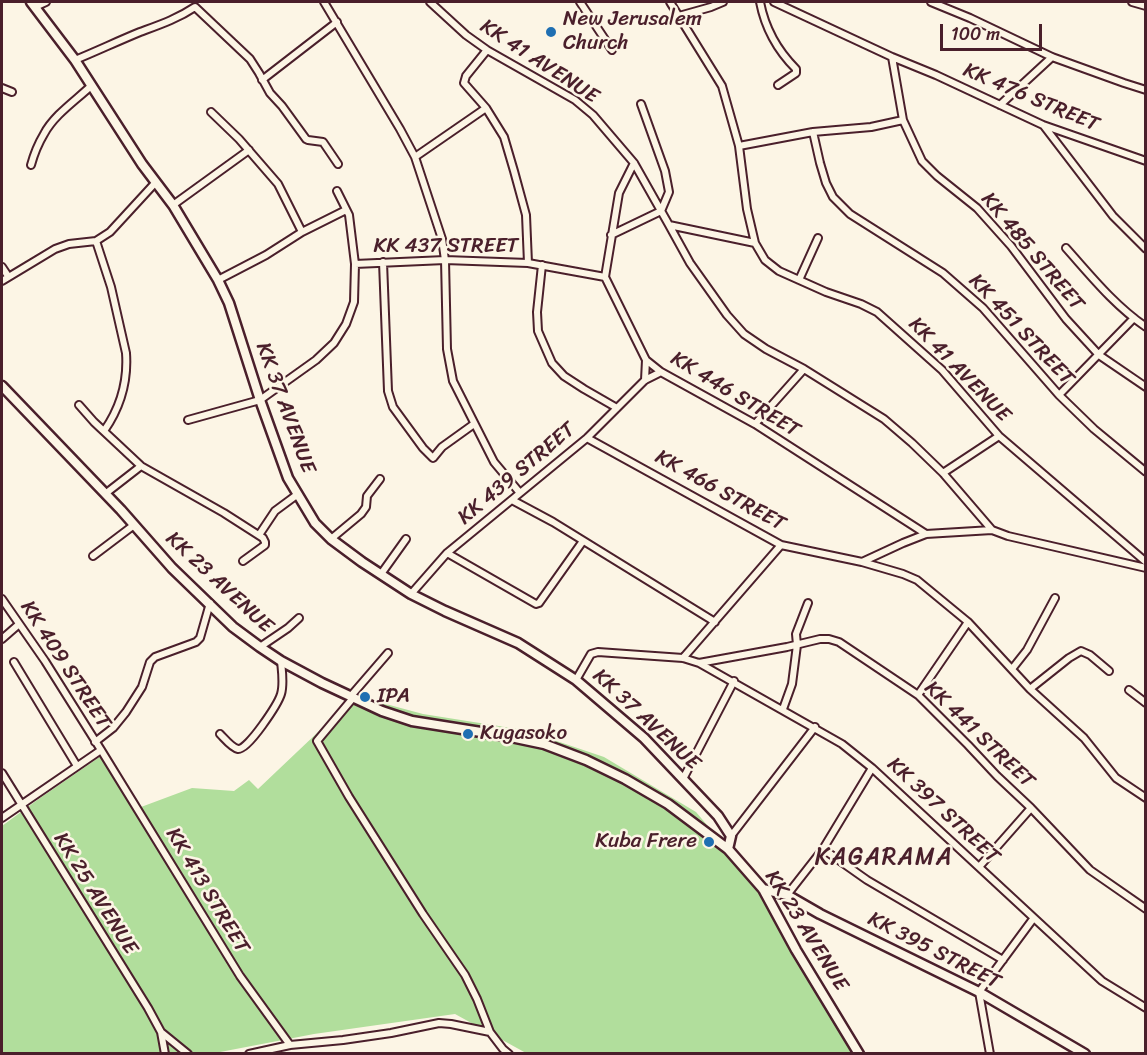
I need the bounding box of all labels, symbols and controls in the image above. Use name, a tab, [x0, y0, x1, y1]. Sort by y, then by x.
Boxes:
place label: New Jerusalem Church	[563, 7, 702, 57]
scale bar	[943, 12, 1045, 50]
street label: KK 41 AVENUE	[475, 14, 603, 110]
text: 100 m	[951, 18, 1000, 50]
marker: New Jerusalem Church	[544, 25, 558, 39]
street label: KK 476 STREET	[959, 58, 1103, 138]
street label: KK 485 STREET	[975, 188, 1089, 316]
street label: KK 437 STREET	[374, 234, 518, 260]
street label: KK 451 STREET	[963, 269, 1079, 391]
street label: KK 41 AVENUE	[903, 312, 1015, 428]
street label: KK 37 AVENUE	[250, 339, 320, 477]
street label: KK 446 STREET	[666, 346, 804, 444]
street label: KK 439 STREET	[453, 417, 581, 531]
street label: KK 466 STREET	[650, 445, 790, 537]
street label: KK 23 AVENUE	[160, 527, 278, 639]
street label: KK 409 STREET	[14, 596, 116, 734]
street label: KK 37 AVENUE	[587, 664, 705, 776]
street label: KK 441 STREET	[919, 676, 1039, 794]
place label: IPA	[377, 684, 410, 710]
marker: IPA	[358, 690, 372, 704]
place label: Kugasoko	[480, 721, 567, 747]
marker: Kugasoko	[461, 727, 475, 741]
street label: KK 397 STREET	[881, 752, 1005, 870]
street label: KK 413 STREET	[160, 824, 254, 958]
street label: KK 25 AVENUE	[47, 828, 143, 960]
place label: Kuba Frere	[595, 829, 697, 855]
marker: Kuba Frere	[702, 835, 716, 849]
district label: KAGARAMA	[815, 844, 953, 872]
street label: KK 23 AVENUE	[759, 866, 853, 996]
street label: KK 395 STREET	[863, 907, 1005, 995]

